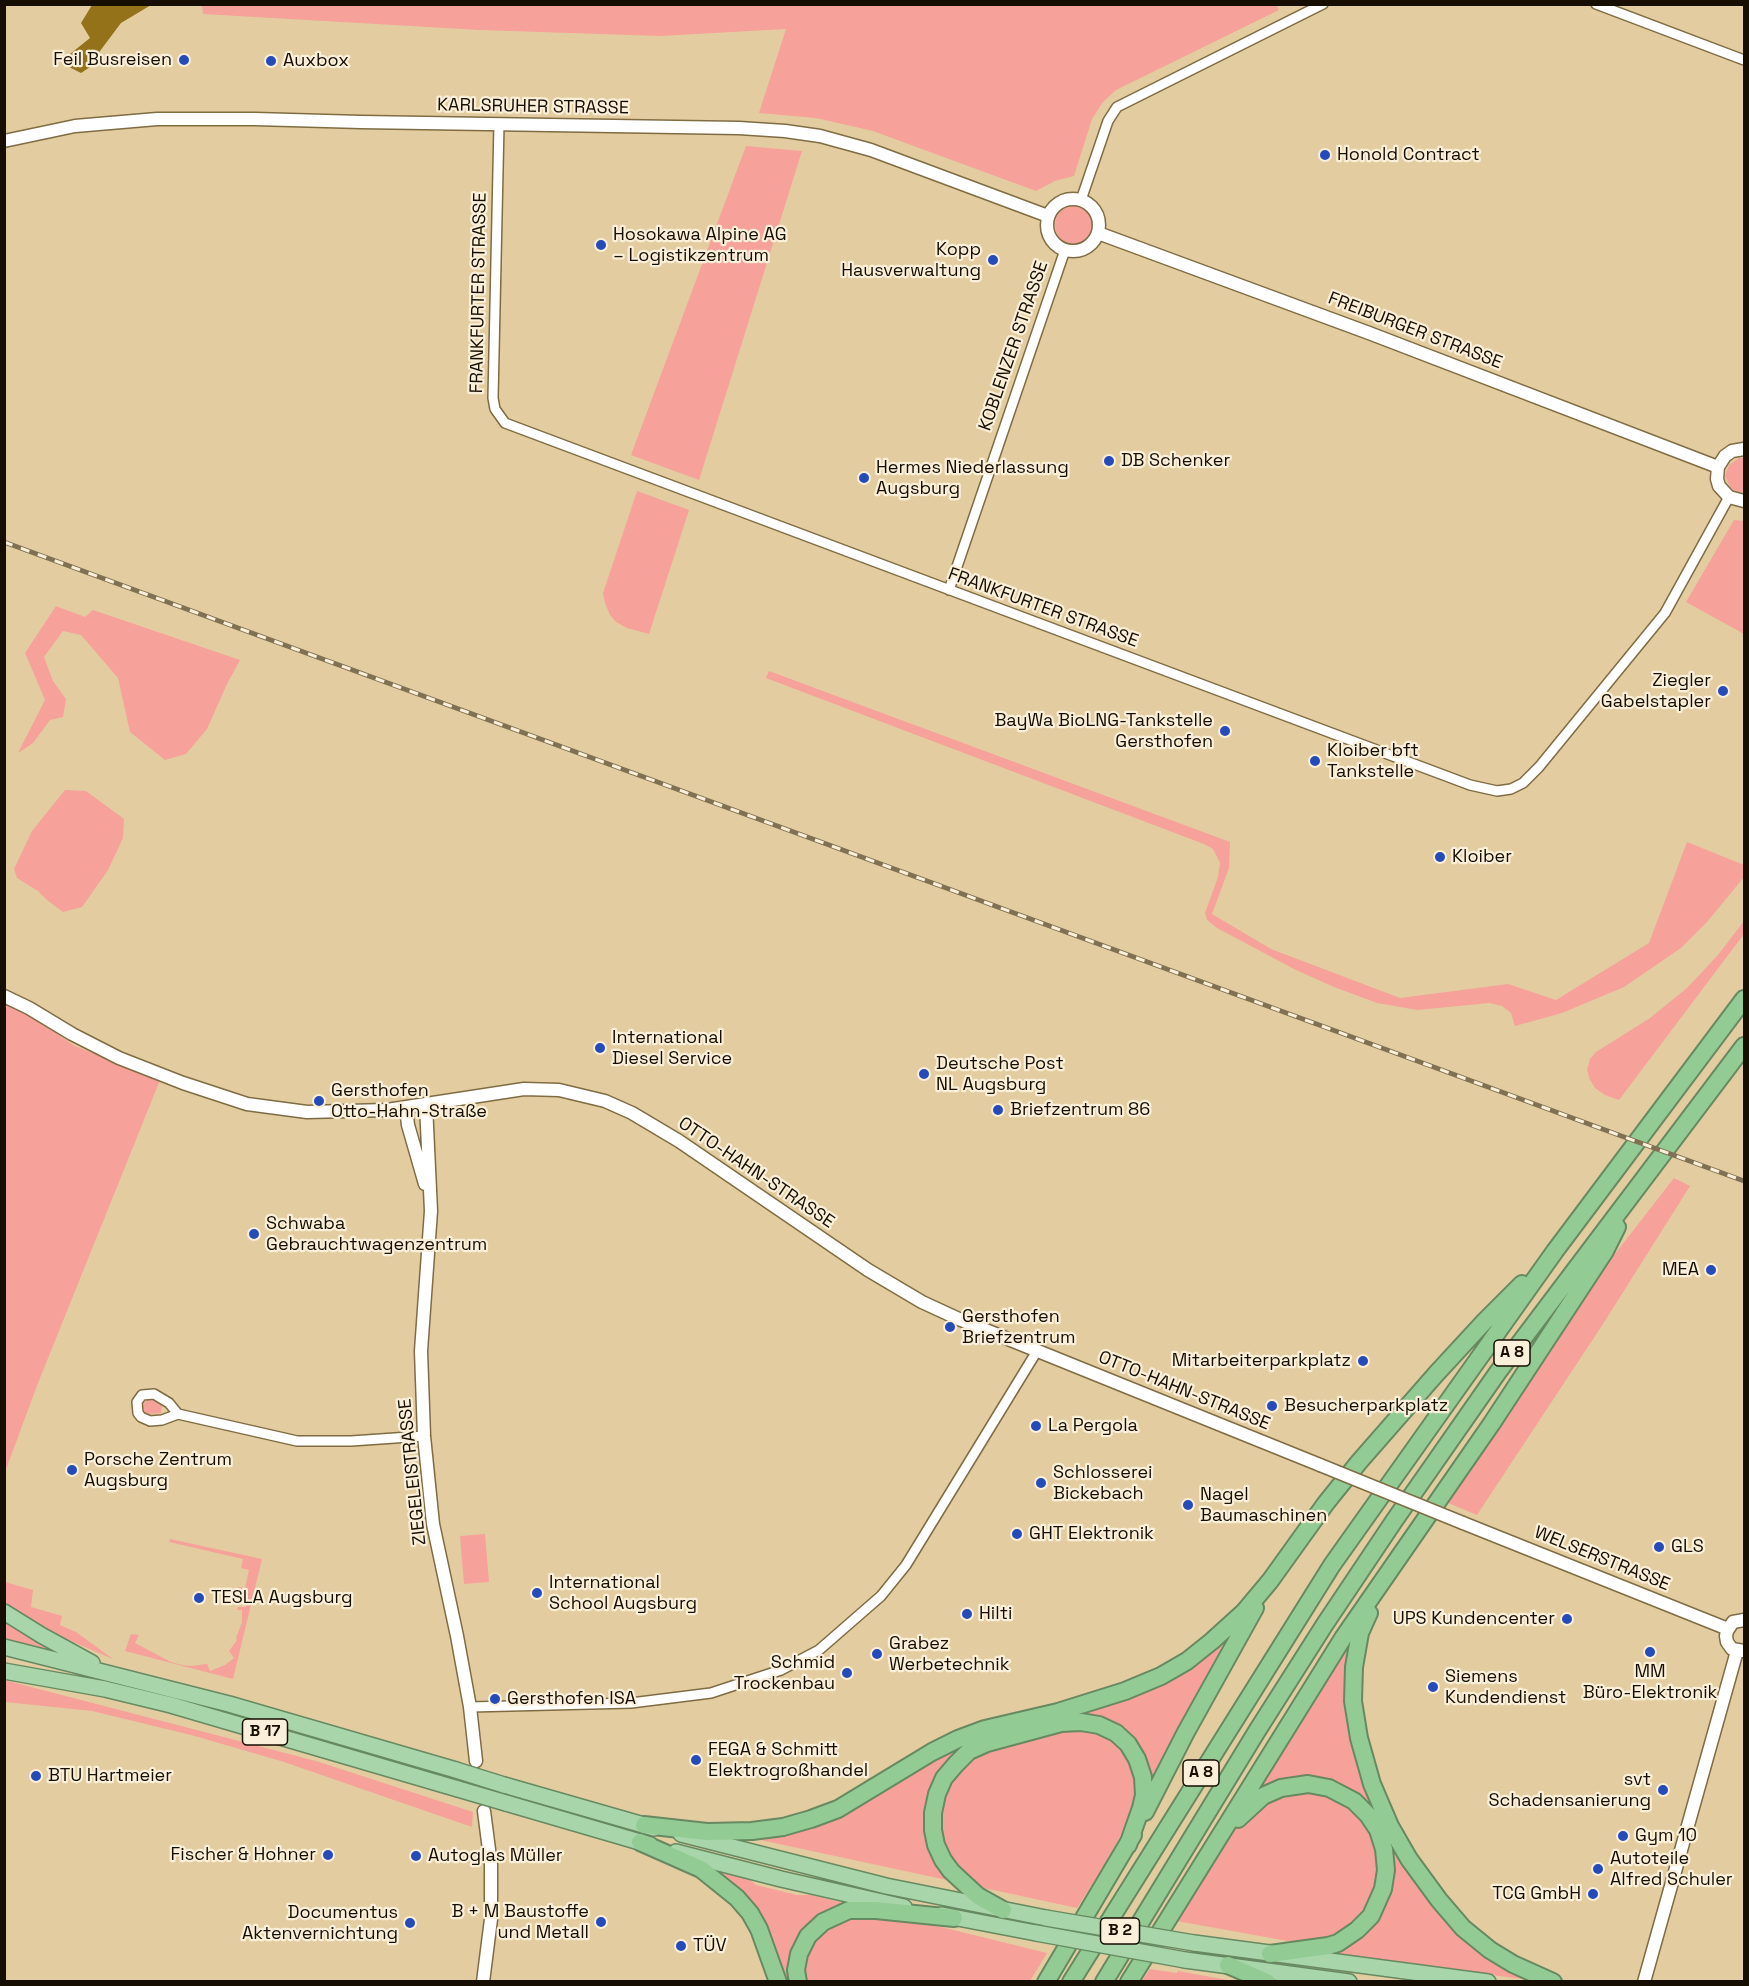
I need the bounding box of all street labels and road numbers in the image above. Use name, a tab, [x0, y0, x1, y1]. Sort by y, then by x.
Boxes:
street label: KARLSRUHER STRASSE	[437, 95, 629, 119]
street label: FRANKFURTER STRASSE	[466, 192, 492, 394]
street label: KOBLENZER STRASSE	[975, 258, 1053, 434]
street label: FREIBURGER STRASSE	[1325, 288, 1505, 374]
street label: FRANKFURTER STRASSE	[945, 564, 1141, 652]
street label: OTTO-HAHN-STRASSE	[674, 1113, 838, 1233]
road number: A 8	[1494, 1340, 1530, 1366]
street label: OTTO-HAHN-STRASSE	[1095, 1347, 1273, 1435]
street label: ZIEGELEISTRASSE	[395, 1398, 431, 1546]
street label: WELSERSTRASSE	[1531, 1522, 1673, 1596]
road number: B 17	[242, 1719, 288, 1745]
road number: A 8	[1183, 1760, 1219, 1786]
road number: B 2	[1100, 1918, 1140, 1944]

